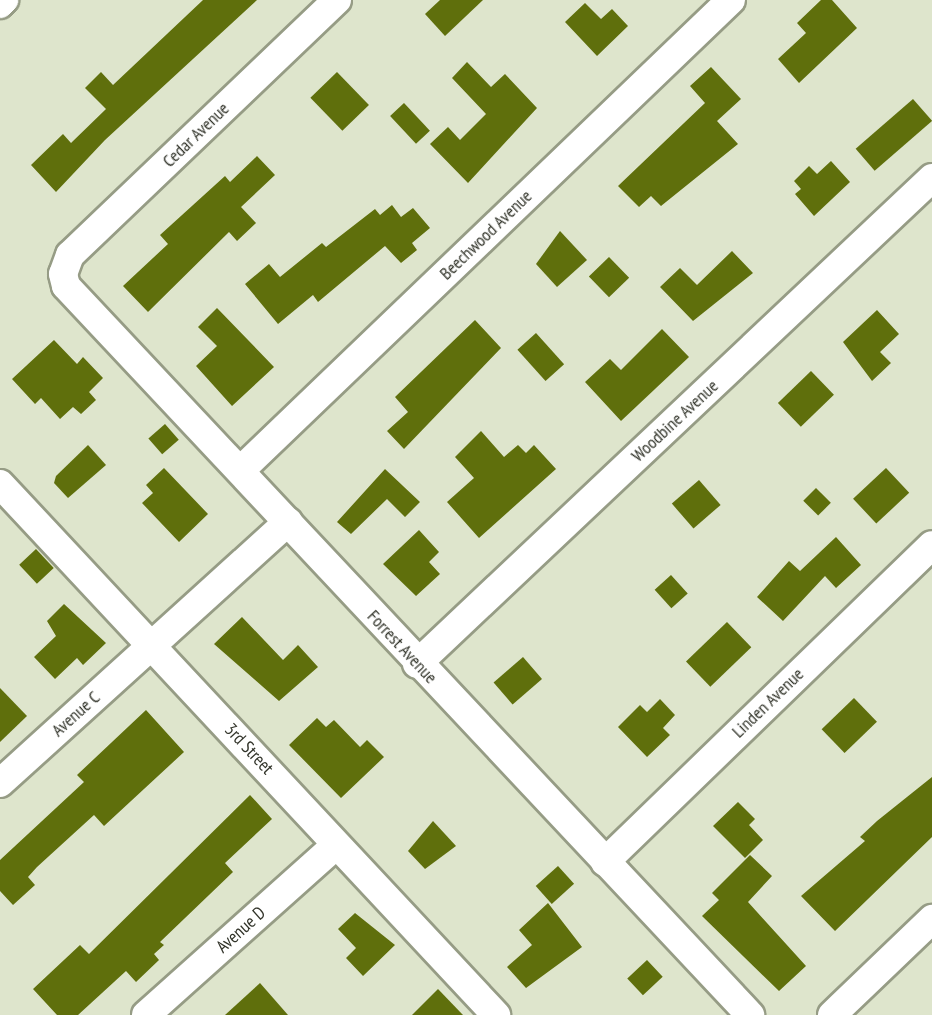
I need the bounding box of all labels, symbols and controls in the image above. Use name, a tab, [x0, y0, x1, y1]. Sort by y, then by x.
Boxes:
street label: Cedar Avenue	[158, 98, 234, 172]
street label: Beechwood Avenue	[435, 185, 537, 285]
street label: Woodbine Avenue	[627, 375, 723, 467]
street label: Forrest Avenue	[362, 606, 442, 688]
street label: Linden Avenue	[727, 663, 809, 743]
street label: Avenue C	[47, 687, 105, 741]
street label: 3rd Street	[220, 719, 278, 779]
street label: Avenue D	[212, 902, 270, 958]

